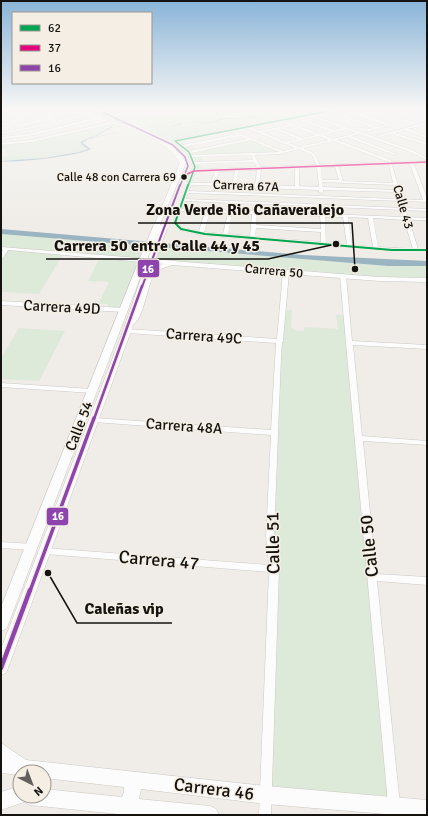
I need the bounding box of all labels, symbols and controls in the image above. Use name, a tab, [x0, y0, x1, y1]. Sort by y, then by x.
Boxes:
legend	[12, 12, 152, 84]
text: 62	[48, 21, 61, 36]
text: 37	[48, 41, 61, 56]
text: 16	[48, 61, 61, 76]
place label: Calle 48 con Carrera 69	[57, 170, 176, 185]
marker: Calle 48 con Carrera 69	[179, 172, 189, 182]
street label: Carrera 67A	[213, 177, 279, 195]
street label: Calle 43	[389, 183, 417, 231]
callout: Zona Verde Rio Cañaveralejo	[138, 195, 352, 223]
text: Zona Verde Rio Cañaveralejo	[146, 200, 344, 220]
callout: Carrera 50 entre Calle 44 y 45	[46, 231, 268, 259]
text: Carrera 50 entre Calle 44 y 45	[54, 236, 260, 256]
line badge: 16	[137, 259, 160, 278]
street label: Carrera 50	[244, 260, 304, 282]
text: 16	[142, 263, 154, 276]
street label: Carrera 49D	[23, 296, 101, 318]
street label: Carrera 49C	[165, 324, 243, 348]
street label: Calle 54	[61, 398, 97, 454]
street label: Carrera 48A	[145, 414, 223, 438]
line badge: 16	[46, 507, 69, 526]
text: 16	[52, 510, 64, 523]
street label: Calle 51	[261, 512, 285, 574]
street label: Calle 50	[355, 514, 383, 578]
street label: Carrera 47	[118, 546, 200, 574]
callout: Caleñas vip	[77, 595, 172, 623]
text: Caleñas vip	[85, 599, 164, 619]
north arrow	[12, 764, 52, 804]
street label: Carrera 46	[173, 773, 255, 805]
text: N	[31, 784, 46, 798]

